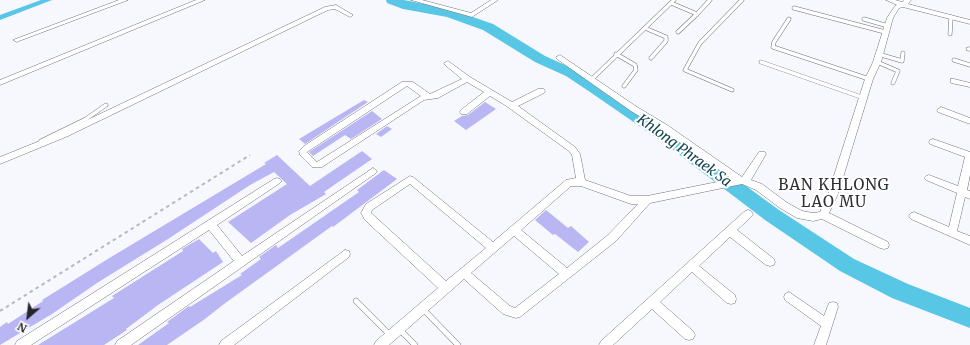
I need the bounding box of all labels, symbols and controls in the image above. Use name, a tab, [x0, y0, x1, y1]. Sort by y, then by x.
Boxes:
water label: Khlong Phraek Sa	[634, 111, 734, 191]
district label: BAN KHLONG LAO MU	[778, 177, 890, 212]
north arrow	[8, 297, 48, 337]
text: N	[15, 319, 30, 336]

